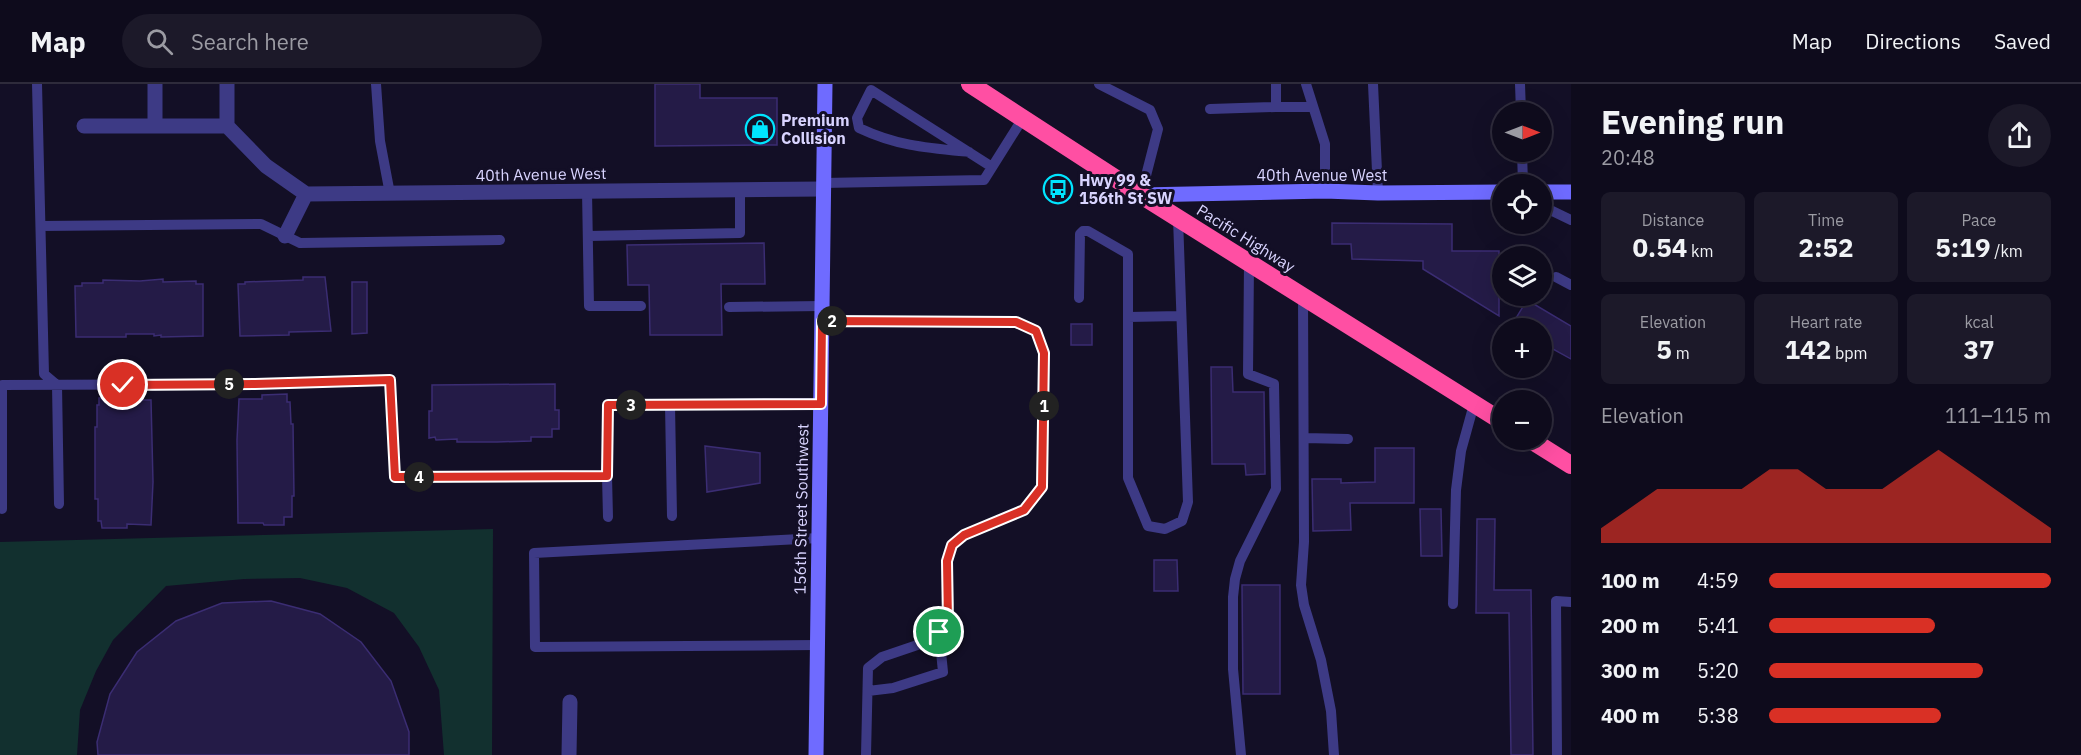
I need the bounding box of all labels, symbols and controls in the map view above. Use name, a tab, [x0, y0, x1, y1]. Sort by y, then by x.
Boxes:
search box	[122, 14, 542, 68]
text: Map	[30, 23, 86, 60]
icon: search	[143, 25, 176, 58]
text: Search here	[191, 27, 309, 56]
text: Map	[1792, 27, 1832, 55]
text: Directions	[1865, 27, 1961, 55]
text: Saved	[1994, 27, 2051, 55]
text: Evening run	[1601, 100, 1785, 143]
north arrow	[1492, 102, 1552, 162]
map controls	[1492, 102, 1552, 450]
button: share	[1988, 104, 2051, 167]
place label: Premium Collision	[781, 110, 849, 148]
shop icon: Premium Collision	[744, 113, 776, 145]
text: 20:48	[1601, 144, 1655, 171]
street label: 40th Avenue West	[475, 163, 607, 185]
street label: 40th Avenue West	[1257, 165, 1387, 185]
place label: Hwy 99 & 156th St SW	[1079, 170, 1173, 208]
bus stop icon: Hwy 99 & 156th St SW	[1042, 173, 1074, 205]
button: locate	[1492, 174, 1552, 234]
street label: Pacific Highway	[1193, 200, 1299, 276]
text: Distance	[1642, 210, 1704, 230]
text: Time	[1808, 210, 1844, 230]
text: Pace	[1962, 210, 1996, 230]
text: 0.54	[1632, 230, 1687, 264]
text: 2:52	[1798, 230, 1854, 264]
text: 5:19	[1935, 230, 1991, 264]
text: km	[1687, 241, 1714, 261]
text: /km	[1991, 241, 2023, 261]
button: layers	[1492, 246, 1552, 306]
pin: 2	[817, 306, 847, 336]
text: 2	[827, 311, 837, 331]
text: Elevation	[1640, 312, 1706, 332]
text: Heart rate	[1790, 312, 1862, 332]
text: kcal	[1964, 312, 1994, 332]
button: +	[1492, 318, 1552, 378]
text: 5	[1656, 332, 1672, 366]
text: 142	[1784, 332, 1831, 366]
text: 37	[1963, 332, 1995, 366]
text: m	[1672, 343, 1690, 363]
text: bpm	[1831, 343, 1868, 363]
pin	[97, 359, 148, 410]
icon: check	[106, 368, 139, 401]
pin: 5	[214, 369, 244, 399]
text: 5	[224, 374, 234, 394]
pin: 3	[616, 390, 646, 420]
button: −	[1492, 390, 1552, 450]
pin: 1	[1029, 391, 1059, 421]
text: 3	[626, 395, 636, 415]
text: 1	[1039, 396, 1049, 416]
text: Elevation	[1601, 402, 1684, 429]
text: 111–115 m	[1945, 402, 2051, 429]
street label: 156th Street Southwest	[790, 423, 812, 595]
pin: 4	[404, 462, 434, 492]
text: 4	[414, 467, 424, 487]
text: 100 m	[1601, 567, 1660, 594]
text: 4:59	[1697, 567, 1739, 594]
pin	[913, 606, 964, 657]
text: 200 m	[1601, 612, 1660, 639]
text: 5:41	[1697, 612, 1739, 639]
icon: arrive	[922, 615, 955, 648]
text: 300 m	[1601, 657, 1660, 684]
text: 5:20	[1697, 657, 1739, 684]
text: 400 m	[1601, 702, 1660, 729]
text: 5:38	[1697, 702, 1739, 729]

